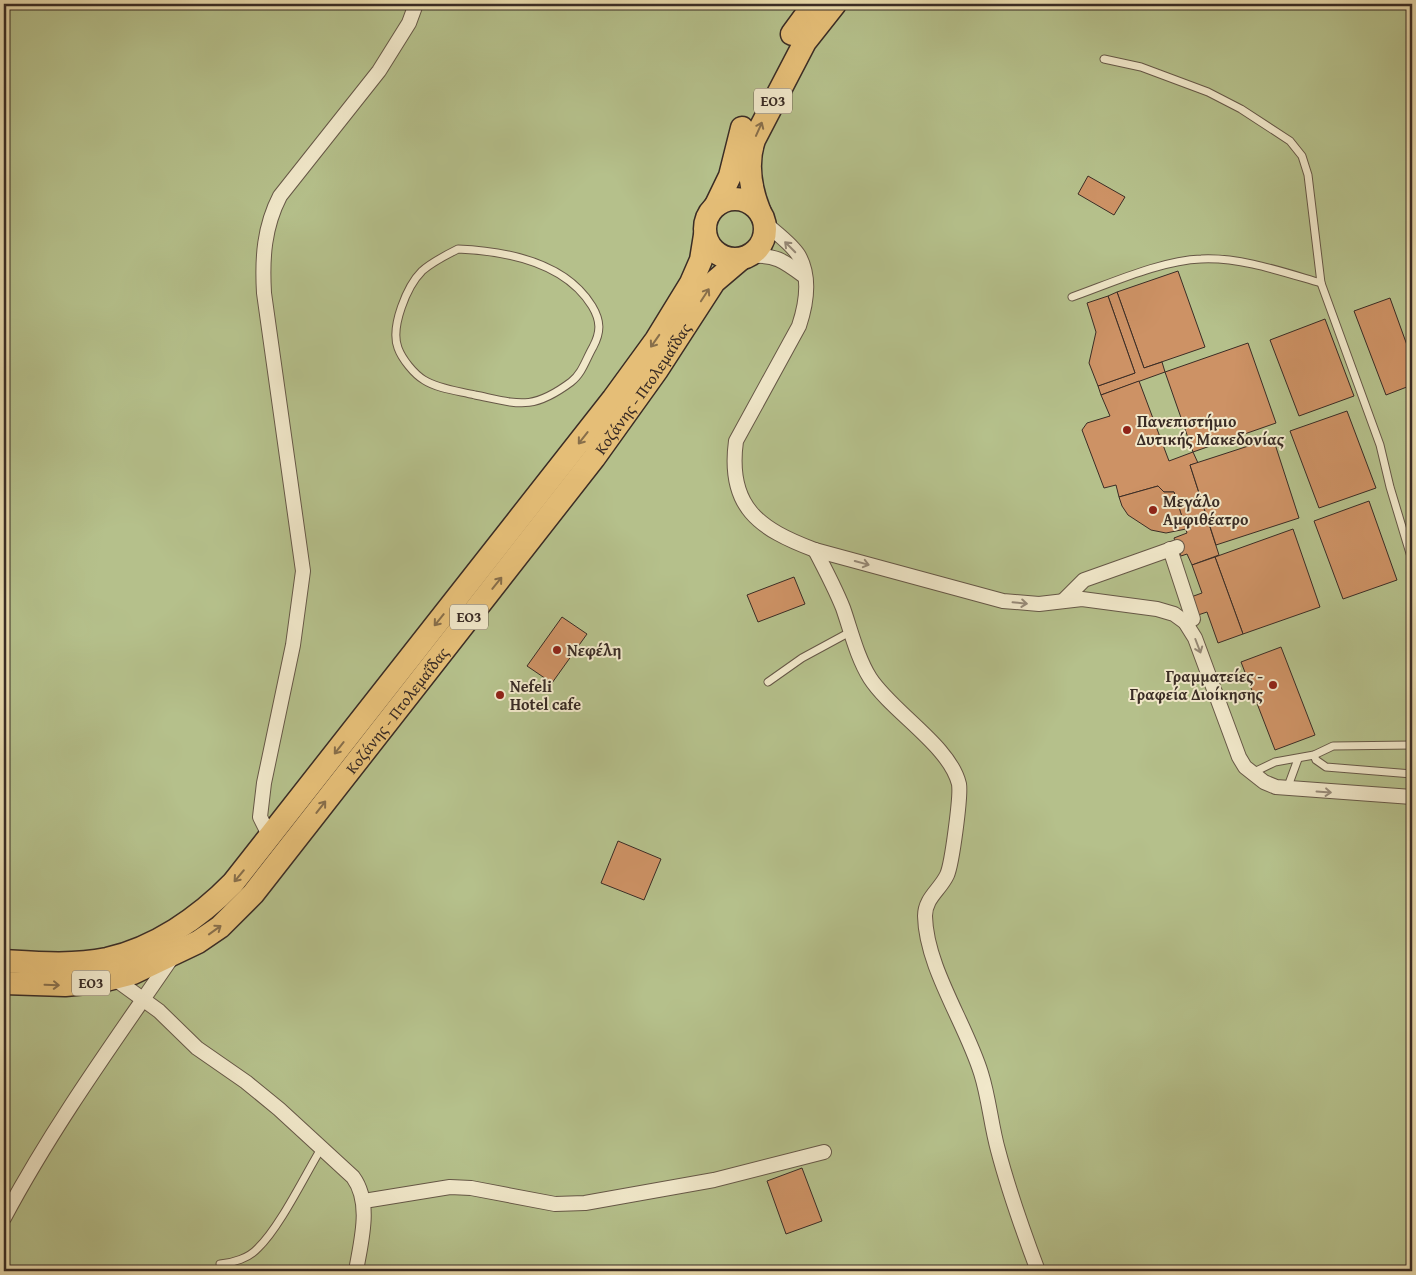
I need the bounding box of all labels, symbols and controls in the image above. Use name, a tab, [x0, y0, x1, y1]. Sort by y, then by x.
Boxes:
road number: ΕΟ3	[754, 88, 792, 114]
one-way arrow	[754, 122, 764, 137]
one-way arrow	[784, 240, 796, 253]
one-way arrow	[700, 289, 710, 303]
street label: Κοζάνης - Πτολεμαΐδας	[588, 318, 697, 459]
one-way arrow	[650, 334, 660, 348]
place label: Πανεπιστήμιο Δυτικής Μακεδονίας	[1136, 409, 1285, 451]
marker: Πανεπιστήμιο Δυτικής Μακεδονίας	[1121, 424, 1133, 436]
one-way arrow	[578, 431, 589, 444]
place label: Μεγάλο Αμφιθέατρο	[1163, 489, 1248, 531]
marker: Μεγάλο Αμφιθέατρο	[1147, 504, 1159, 516]
one-way arrow	[854, 559, 870, 568]
one-way arrow	[491, 577, 502, 590]
one-way arrow	[1011, 598, 1027, 608]
road number: ΕΟ3	[450, 604, 488, 630]
one-way arrow	[434, 614, 445, 627]
place label: Νεφέλη	[567, 638, 621, 662]
one-way arrow	[1194, 638, 1203, 654]
street label: Κοζάνης - Πτολεμαΐδας	[339, 641, 454, 779]
marker: Νεφέλη	[551, 644, 563, 656]
place label: Γραμματείες - Γραφεία Διοίκησης	[1130, 664, 1264, 706]
place label: Nefeli Hotel cafe	[510, 674, 581, 716]
marker: Γραμματείες - Γραφεία Διοίκησης	[1267, 679, 1279, 691]
marker: Nefeli Hotel cafe	[494, 689, 506, 701]
one-way arrow	[333, 741, 344, 754]
one-way arrow	[1316, 787, 1332, 796]
one-way arrow	[315, 801, 326, 814]
one-way arrow	[233, 869, 244, 882]
one-way arrow	[208, 924, 221, 935]
road number: ΕΟ3	[72, 970, 110, 996]
one-way arrow	[44, 980, 60, 990]

